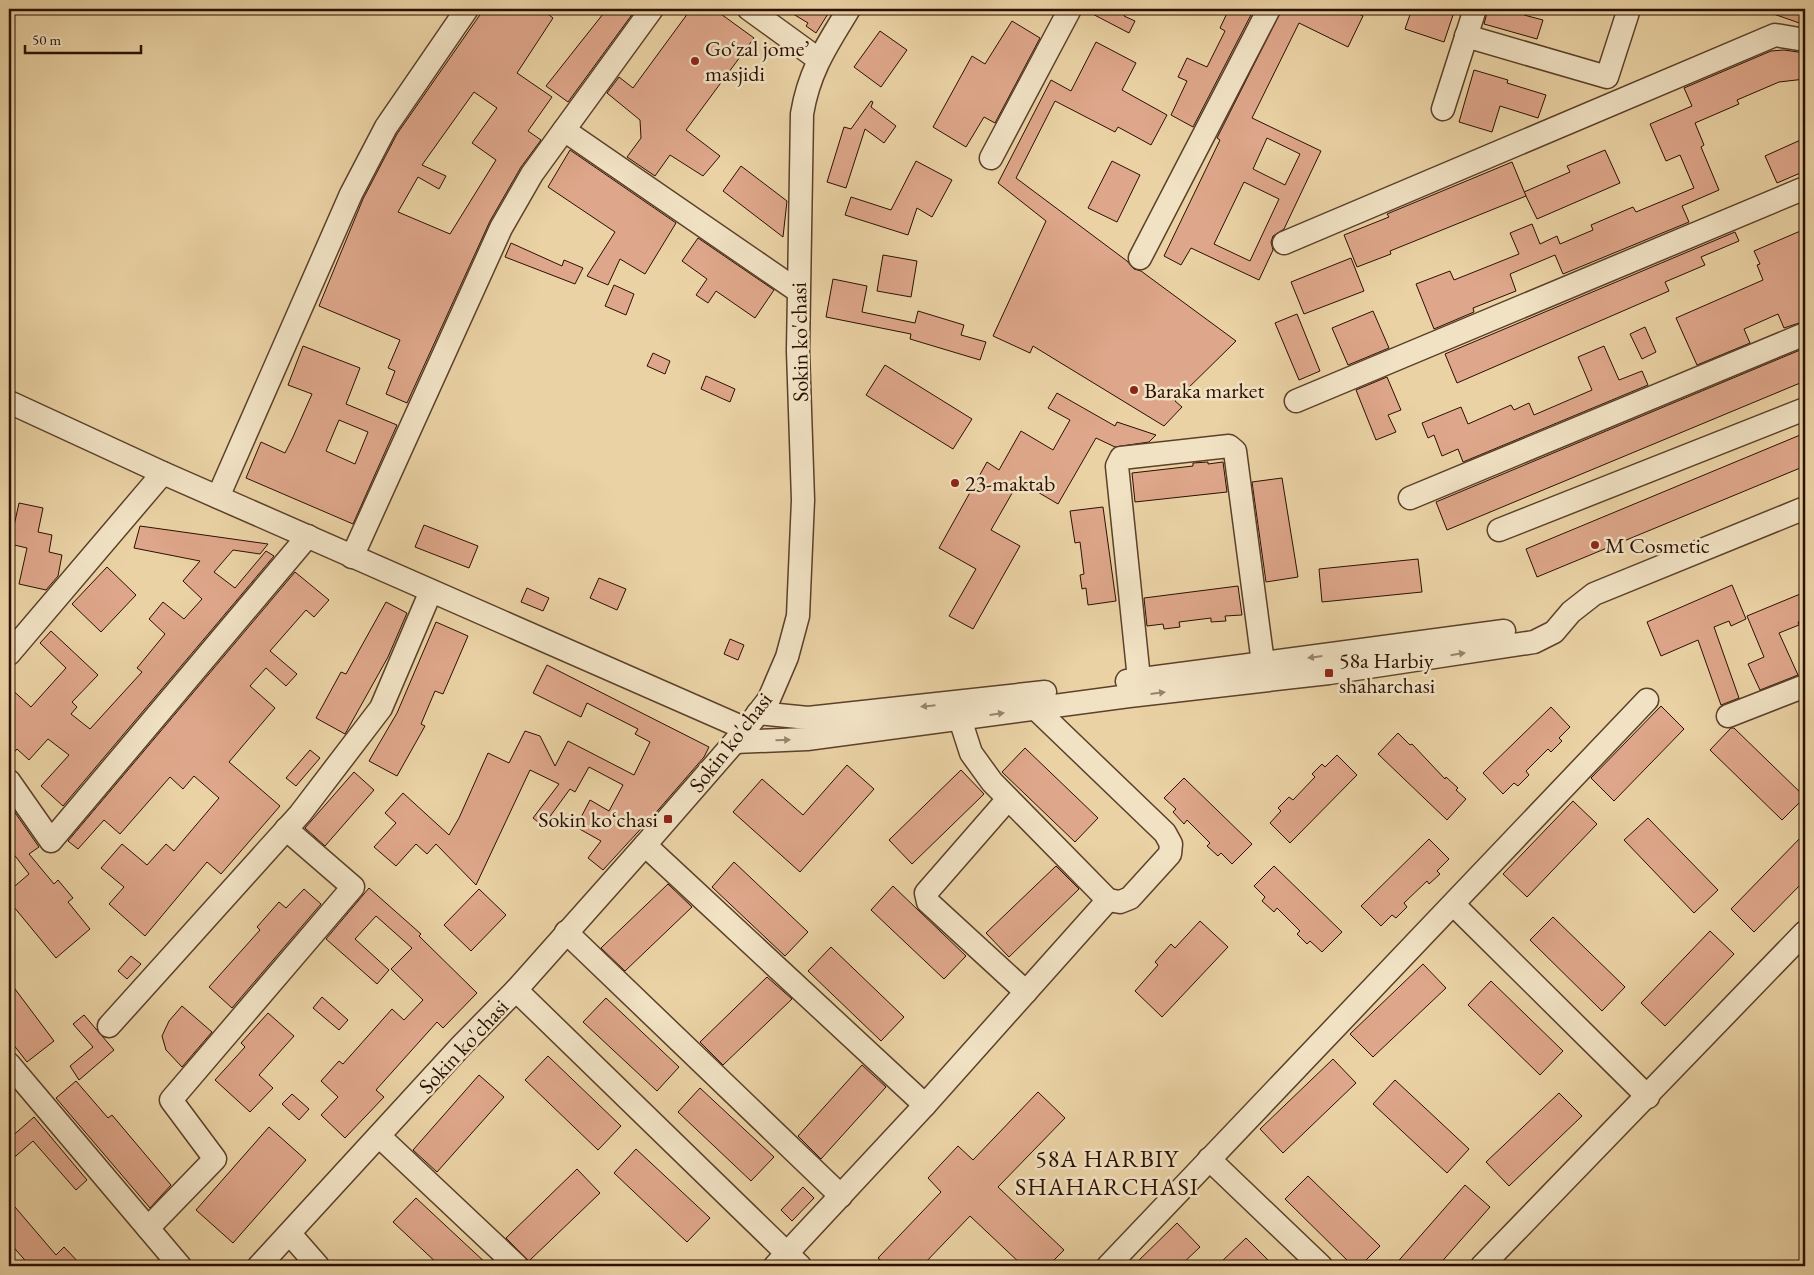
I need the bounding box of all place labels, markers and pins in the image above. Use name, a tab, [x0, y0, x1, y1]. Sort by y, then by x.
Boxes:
place label: Go‘zal jome’ masjidi	[705, 34, 810, 88]
marker: Go‘zal jome’ masjidi	[689, 55, 701, 67]
place label: Baraka market	[1144, 376, 1264, 405]
marker: Baraka market	[1128, 384, 1140, 396]
place label: 23-maktab	[965, 469, 1055, 498]
marker: 23-maktab	[949, 477, 961, 489]
place label: M Cosmetic	[1605, 531, 1710, 560]
marker: M Cosmetic	[1589, 539, 1601, 551]
place label: 58a Harbiy shaharchasi	[1339, 646, 1435, 700]
marker: 58a Harbiy shaharchasi	[1323, 667, 1335, 679]
place label: Sokin koʻchasi	[538, 805, 658, 834]
marker: Sokin koʻchasi	[662, 813, 674, 825]

